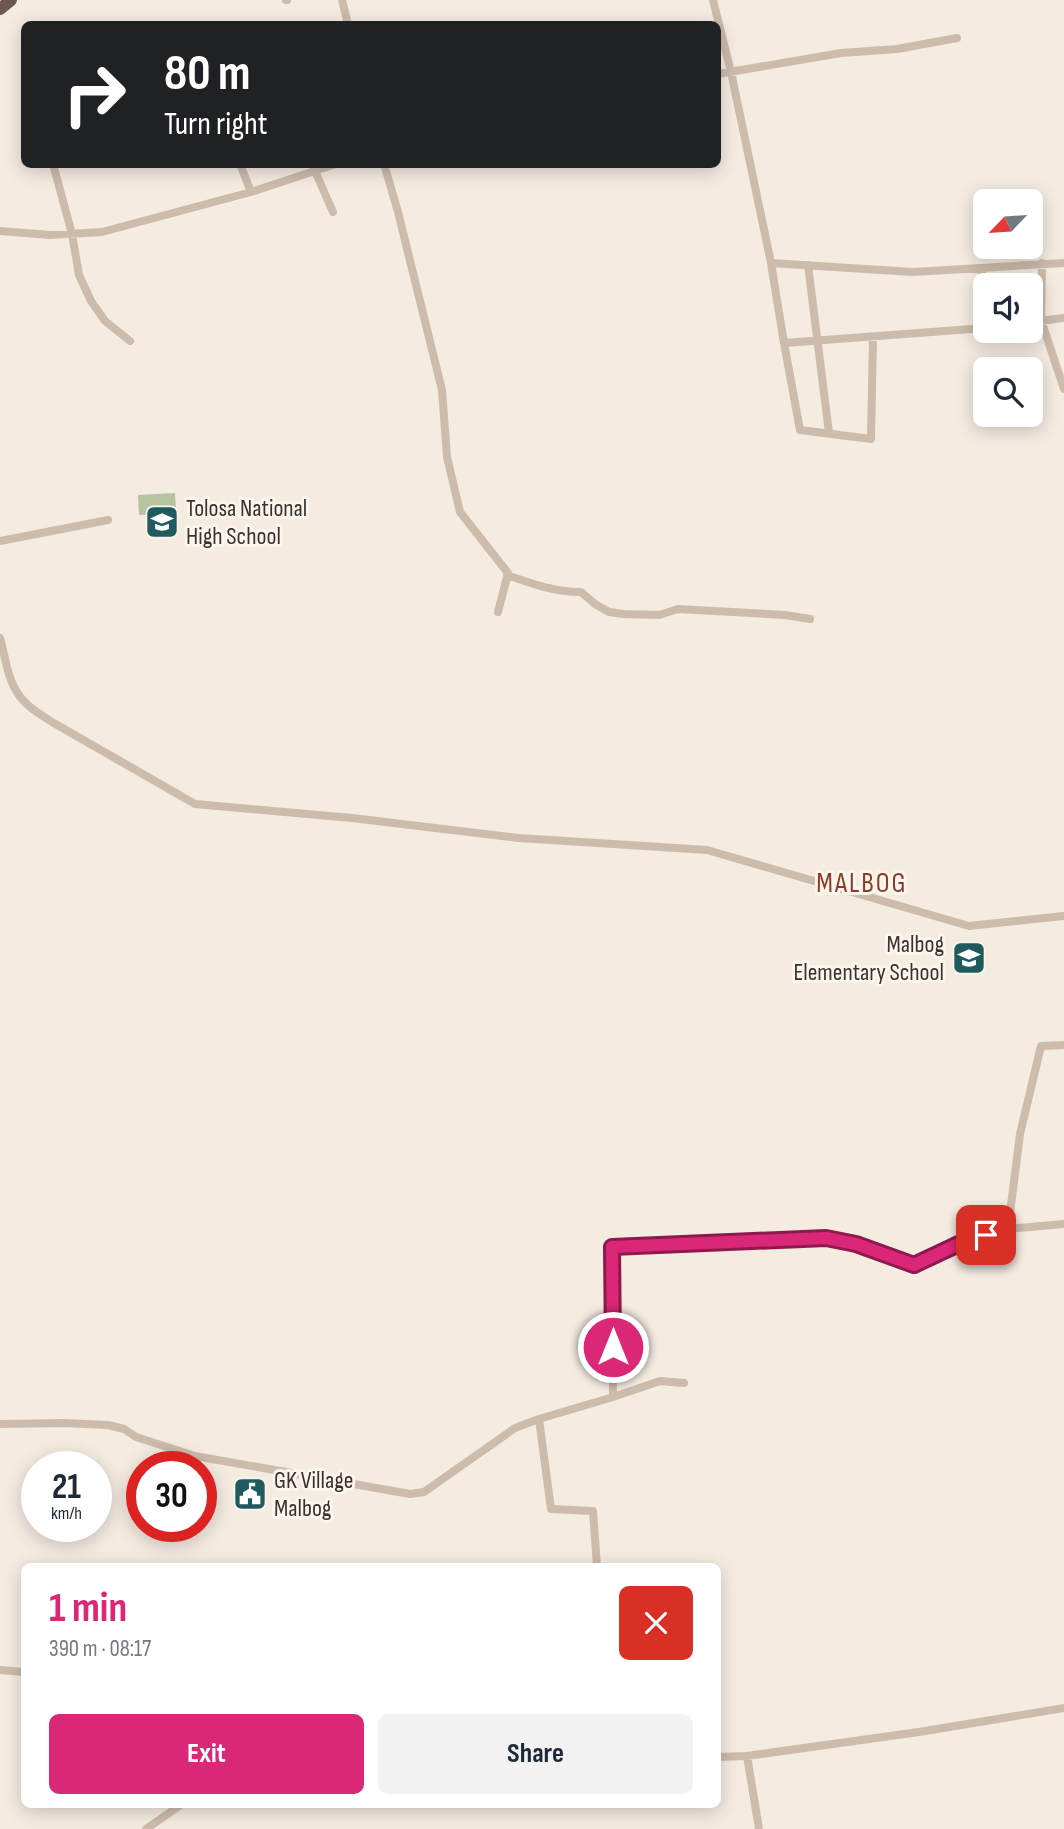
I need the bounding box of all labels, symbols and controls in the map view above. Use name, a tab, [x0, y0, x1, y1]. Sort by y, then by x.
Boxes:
text: 80 m	[164, 45, 251, 104]
icon: right	[49, 49, 140, 140]
text: Turn right	[164, 105, 268, 144]
north arrow	[973, 189, 1043, 259]
map controls	[973, 189, 1043, 427]
button: sound	[973, 273, 1043, 343]
button: search	[973, 357, 1043, 427]
place label: Tolosa National High School	[186, 494, 307, 551]
school or university icon: Tolosa National High School	[143, 503, 181, 541]
district label: MALBOG	[816, 867, 908, 900]
place label: Malbog Elementary School	[793, 930, 944, 987]
school or university icon: Malbog Elementary School	[950, 939, 988, 977]
pin	[956, 1205, 1016, 1265]
icon: arrive	[967, 1216, 1005, 1254]
position arrow	[576, 1310, 650, 1384]
speed limit sign: 30	[126, 1451, 217, 1542]
text: 21	[52, 1466, 81, 1509]
place label: GK Village Malbog	[274, 1466, 353, 1523]
public building icon: GK Village Malbog	[231, 1475, 269, 1513]
text: km/h	[51, 1503, 82, 1524]
text: 1 min	[49, 1583, 127, 1634]
button: close	[619, 1586, 693, 1660]
text: 390 m · 08:17	[49, 1635, 151, 1663]
button: Exit	[49, 1714, 364, 1794]
button: Share	[378, 1714, 693, 1794]

